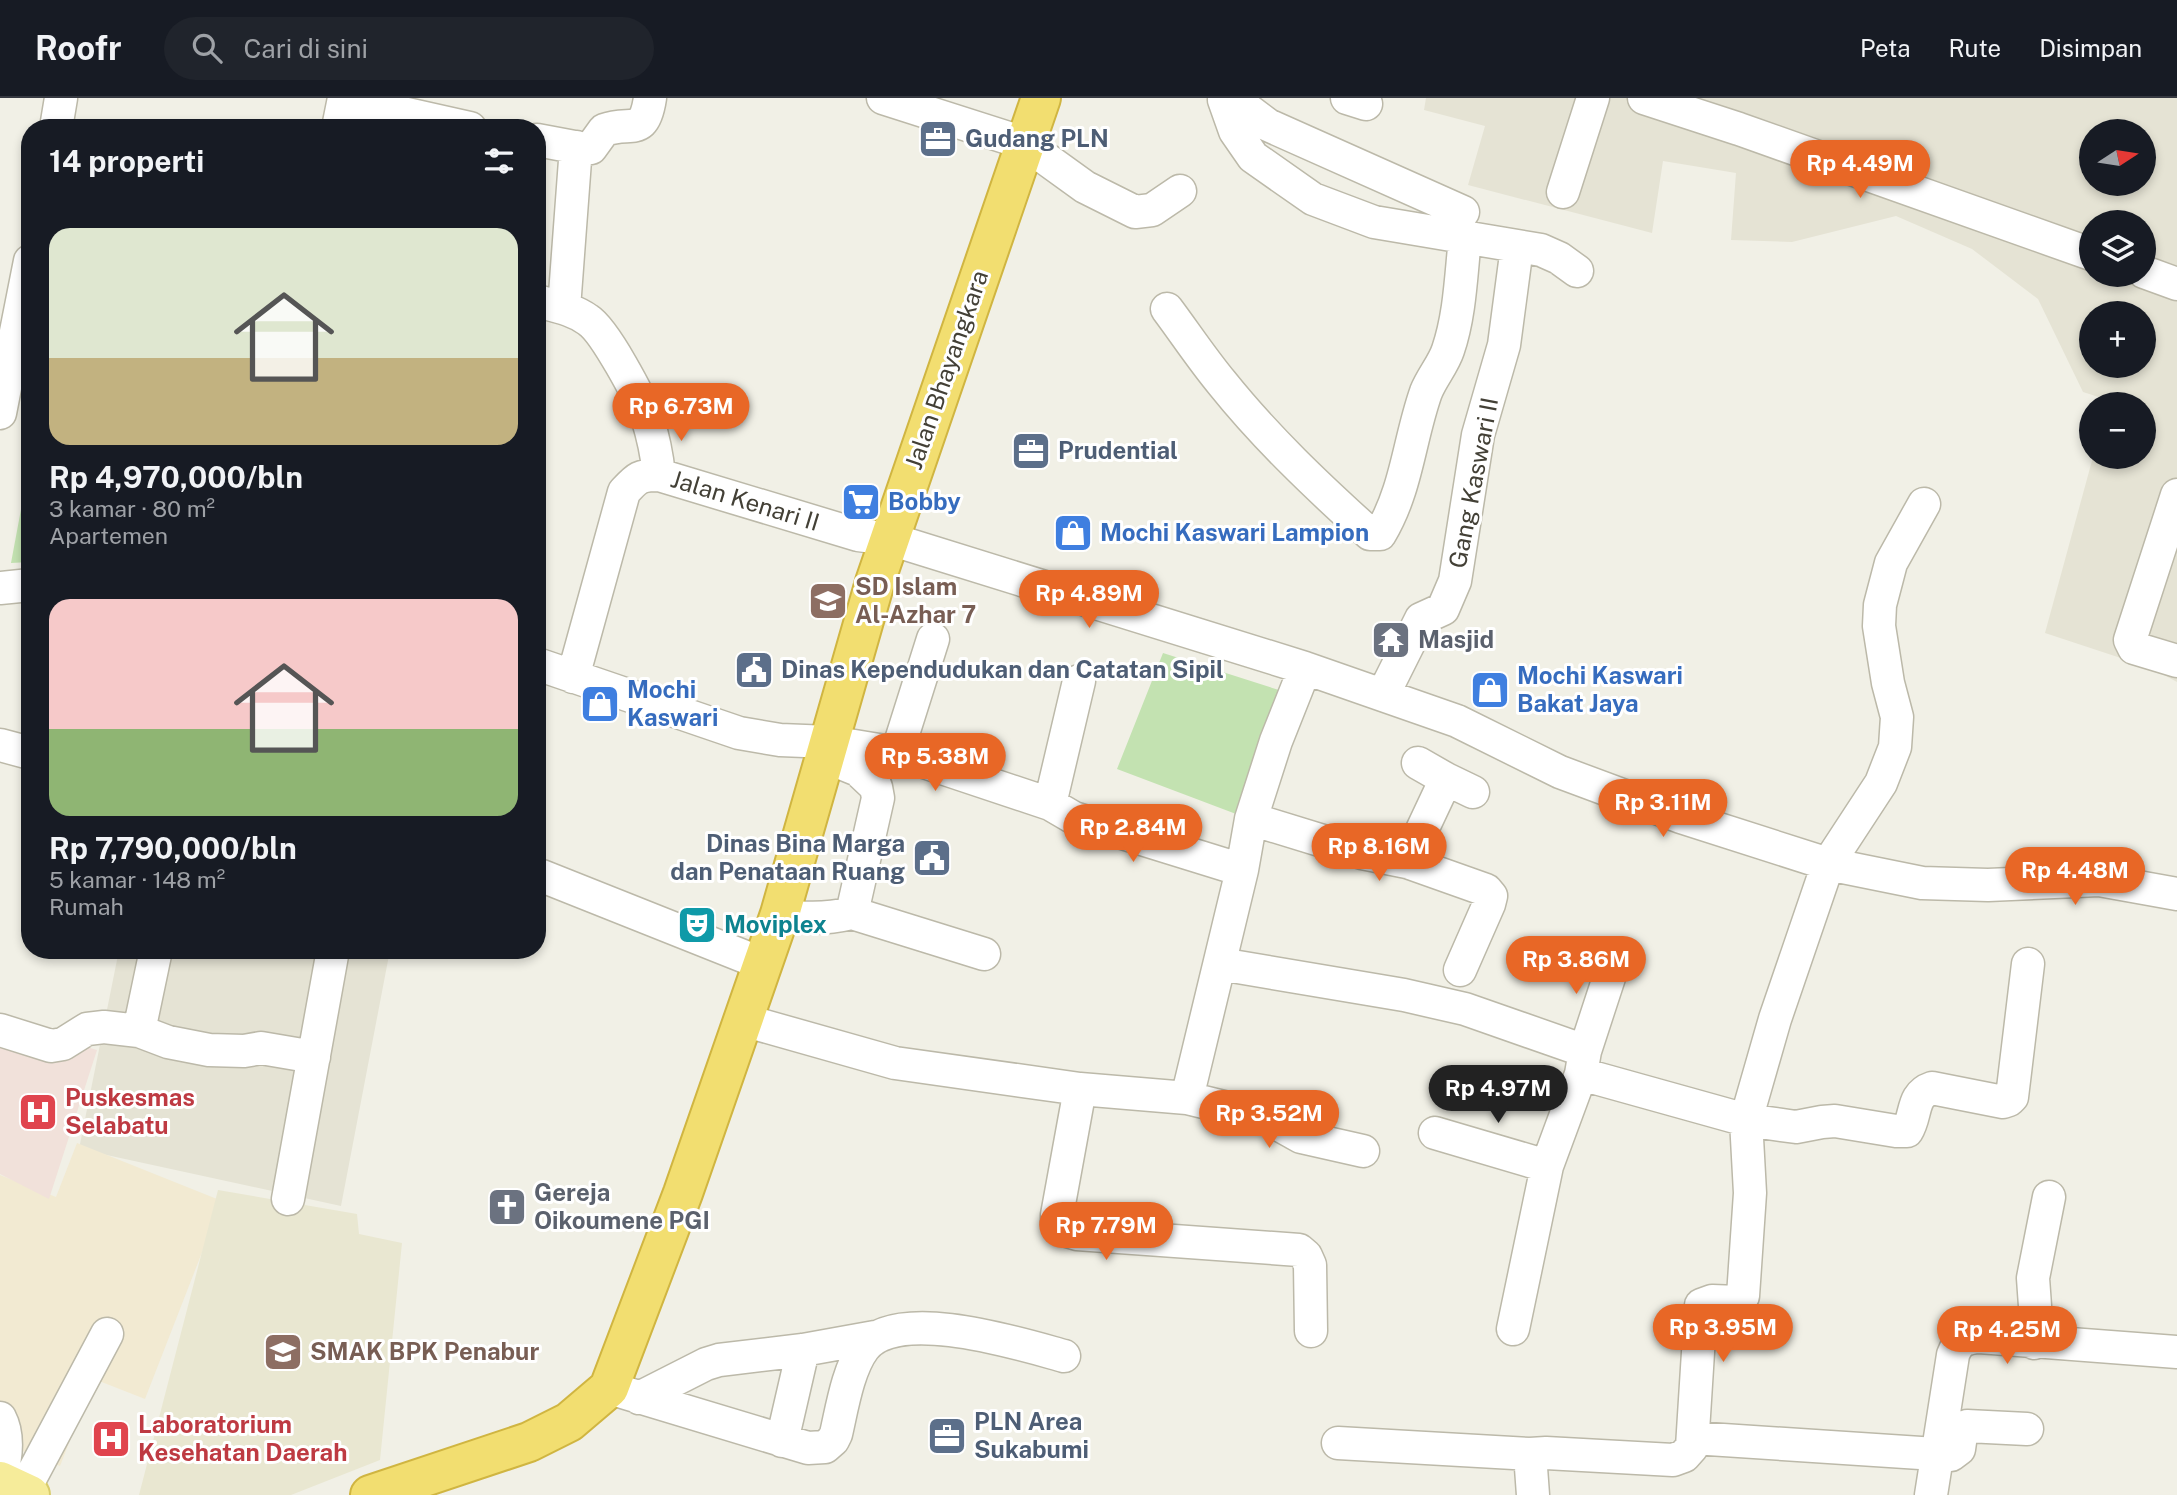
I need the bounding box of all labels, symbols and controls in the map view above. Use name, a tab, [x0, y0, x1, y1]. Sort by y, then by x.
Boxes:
search box	[164, 17, 654, 80]
text: Roofr	[35, 29, 122, 67]
icon: search	[188, 29, 226, 67]
text: Cari di sini	[244, 33, 368, 64]
text: Peta	[1860, 34, 1911, 62]
text: Rute	[1949, 34, 2001, 62]
text: Disimpan	[2039, 34, 2142, 62]
office icon: Gudang PLN	[917, 118, 959, 160]
north arrow	[2079, 119, 2156, 196]
map controls	[2079, 119, 2156, 469]
place label: Gudang PLN	[965, 124, 1109, 152]
pin: Rp 4.49M	[1788, 140, 1932, 200]
icon: filters	[480, 142, 518, 180]
text: 14 properti	[49, 143, 204, 179]
text: Rp 4.49M	[1806, 149, 1914, 176]
button: layers	[2079, 210, 2156, 287]
street label: Jalan Bhayangkara	[899, 266, 993, 473]
icon: home	[221, 274, 347, 400]
button: +	[2079, 301, 2156, 378]
pin: Rp 6.73M	[609, 384, 753, 443]
text: Rp 6.73M	[628, 392, 734, 419]
button: −	[2079, 392, 2156, 469]
street label: Gang Kaswari II	[1443, 395, 1503, 571]
office icon: Prudential	[1010, 430, 1052, 472]
place label: Prudential	[1058, 436, 1178, 464]
text: Rp 4,970,000/bln	[49, 459, 303, 495]
street label: Jalan Kenari II	[668, 464, 823, 536]
supermarket icon: Bobby	[840, 481, 882, 523]
place label: Bobby	[888, 487, 961, 515]
text: 3 kamar · 80 m²	[49, 495, 215, 522]
shop icon: Mochi Kaswari Lampion	[1052, 512, 1094, 554]
place label: Mochi Kaswari Lampion	[1100, 518, 1369, 546]
text: Apartemen	[49, 522, 168, 549]
pin: Rp 4.89M	[1017, 570, 1161, 630]
place label: SD Islam Al-Azhar 7	[855, 572, 976, 628]
text: Rp 4.89M	[1035, 579, 1143, 606]
school or university icon: SD Islam Al-Azhar 7	[807, 580, 849, 622]
temple icon: Masjid	[1370, 619, 1412, 661]
place label: Masjid	[1418, 625, 1494, 653]
icon: home	[221, 645, 347, 771]
public building icon: Dinas Kependudukan dan Catatan Sipil	[733, 649, 775, 691]
place label: Dinas Kependudukan dan Catatan Sipil	[781, 655, 1224, 683]
place label: Mochi Kaswari Bakat Jaya	[1517, 661, 1683, 717]
shop icon: Mochi Kaswari Bakat Jaya	[1469, 669, 1511, 711]
place label: Mochi Kaswari	[627, 675, 718, 731]
shop icon: Mochi Kaswari	[579, 683, 621, 725]
pin: Rp 5.38M	[863, 734, 1007, 793]
text: Rp 5.38M	[881, 742, 989, 769]
pin: Rp 3.11M	[1591, 780, 1735, 839]
text: Rp 3.11M	[1614, 788, 1712, 815]
pin: Rp 2.84M	[1061, 804, 1205, 864]
text: Rp 2.84M	[1079, 813, 1187, 840]
pin: Rp 8.16M	[1307, 824, 1451, 883]
place label: Dinas Bina Marga dan Penataan Ruang	[670, 829, 905, 885]
text: Rp 7,790,000/bln	[49, 830, 297, 866]
text: Rp 8.16M	[1328, 832, 1430, 859]
public building icon: Dinas Bina Marga dan Penataan Ruang	[911, 837, 953, 879]
pin: Rp 4.48M	[2003, 848, 2147, 907]
text: Rp 4.48M	[2021, 856, 2129, 883]
text: 5 kamar · 148 m²	[49, 866, 225, 893]
text: Rumah	[49, 893, 124, 920]
theatre icon: Moviplex	[676, 904, 718, 946]
place label: Moviplex	[724, 910, 827, 938]
pin: Rp 3.86M	[1504, 936, 1648, 996]
text: Rp 3.86M	[1522, 945, 1630, 972]
pin: Rp 4.97M	[1426, 1066, 1570, 1125]
text: Rp 4.97M	[1445, 1074, 1551, 1101]
place label: Puskesmas Selabatu	[65, 1083, 195, 1139]
pin: Rp 3.52M	[1197, 1090, 1341, 1150]
hospital icon: Puskesmas Selabatu	[17, 1091, 59, 1133]
text: Rp 3.52M	[1215, 1099, 1323, 1126]
place label: Gereja Oikoumene PGI	[534, 1178, 710, 1234]
church icon: Gereja Oikoumene PGI	[486, 1186, 528, 1228]
pin: Rp 7.79M	[1034, 1202, 1178, 1262]
text: Rp 7.79M	[1055, 1211, 1157, 1238]
pin: Rp 3.95M	[1651, 1304, 1795, 1364]
pin: Rp 4.25M	[1935, 1306, 2079, 1366]
text: Rp 3.95M	[1669, 1313, 1777, 1340]
text: Rp 4.25M	[1953, 1315, 2061, 1342]
school or university icon: SMAK BPK Penabur	[262, 1331, 304, 1373]
place label: SMAK BPK Penabur	[310, 1337, 539, 1365]
place label: PLN Area Sukabumi	[974, 1407, 1089, 1463]
place label: Laboratorium Kesehatan Daerah	[138, 1410, 347, 1466]
office icon: PLN Area Sukabumi	[926, 1415, 968, 1457]
hospital icon: Laboratorium Kesehatan Daerah	[90, 1418, 132, 1460]

